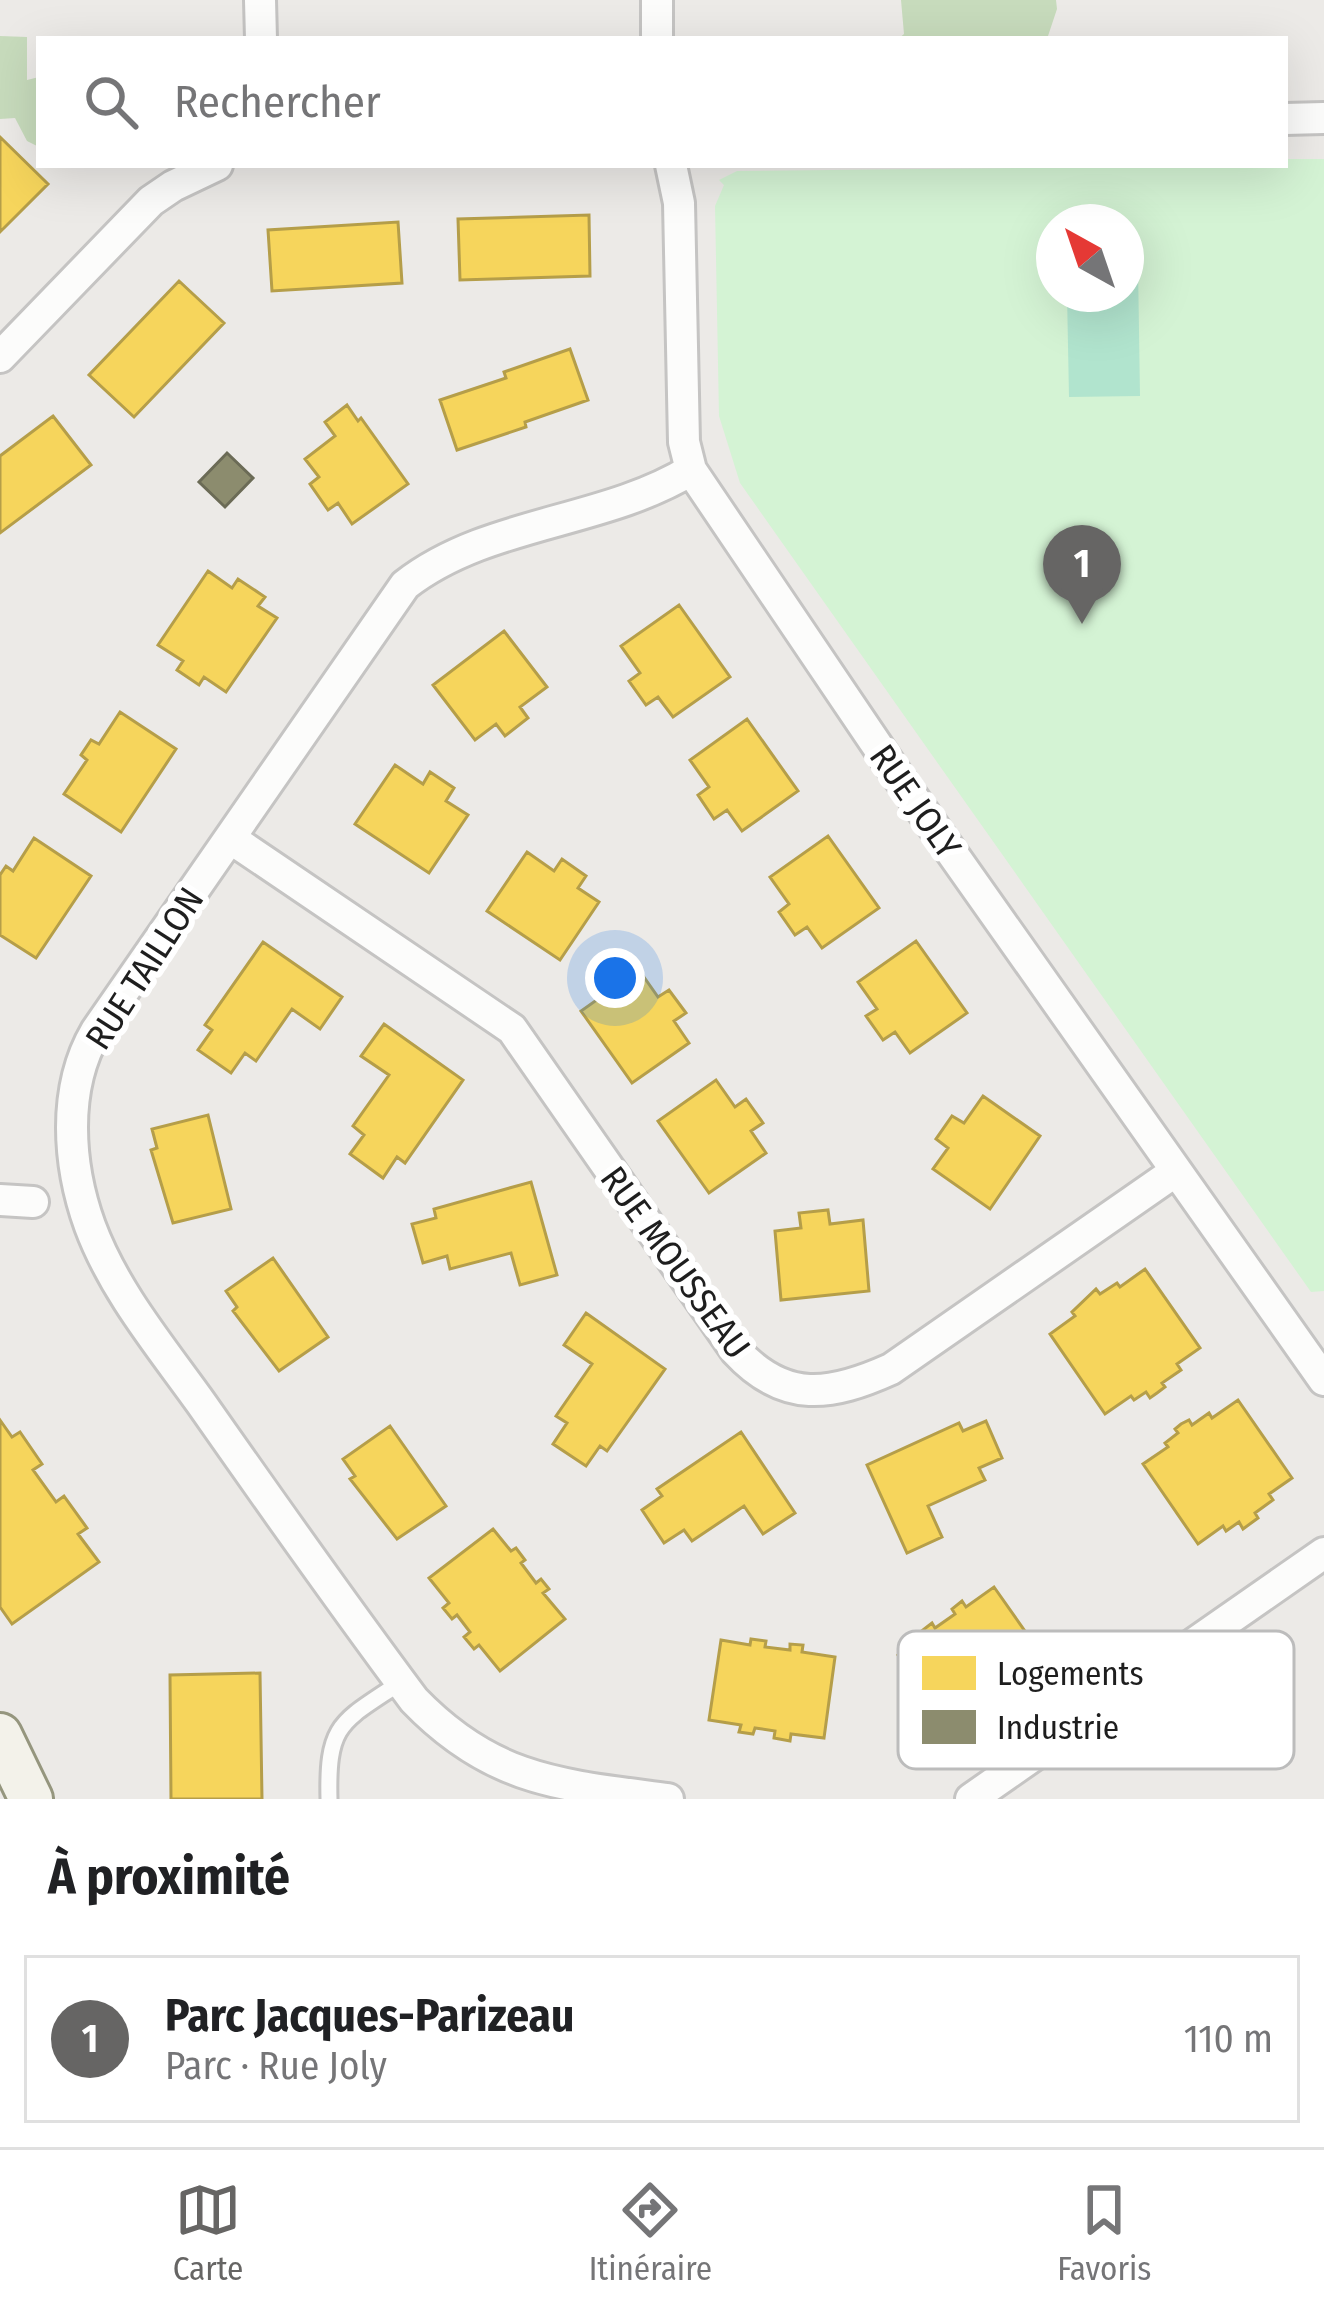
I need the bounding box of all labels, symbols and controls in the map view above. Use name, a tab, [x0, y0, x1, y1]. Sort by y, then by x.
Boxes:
search box	[36, 36, 1288, 168]
icon: search	[78, 69, 144, 135]
text: Rechercher	[174, 75, 381, 129]
north arrow	[1036, 204, 1144, 312]
pin: 1	[1043, 525, 1121, 624]
street label: RUE JOLY	[860, 736, 970, 867]
street label: RUE TAILLON	[76, 879, 213, 1058]
your location	[585, 948, 645, 1008]
street label: RUE MOUSSEAU	[591, 1158, 760, 1367]
legend	[898, 1631, 1294, 1769]
text: Logements	[997, 1654, 1144, 1694]
text: Industrie	[997, 1708, 1119, 1748]
text: À proximité	[48, 1846, 290, 1908]
text: Parc Jacques-Parizeau	[165, 1989, 574, 2043]
text: 1	[82, 2016, 98, 2062]
text: 110 m	[1184, 2016, 1273, 2062]
text: Parc · Rue Joly	[165, 2043, 387, 2089]
tab: Carte	[173, 2177, 243, 2289]
tab: Itinéraire	[589, 2177, 712, 2289]
tab: Favoris	[1057, 2177, 1151, 2289]

